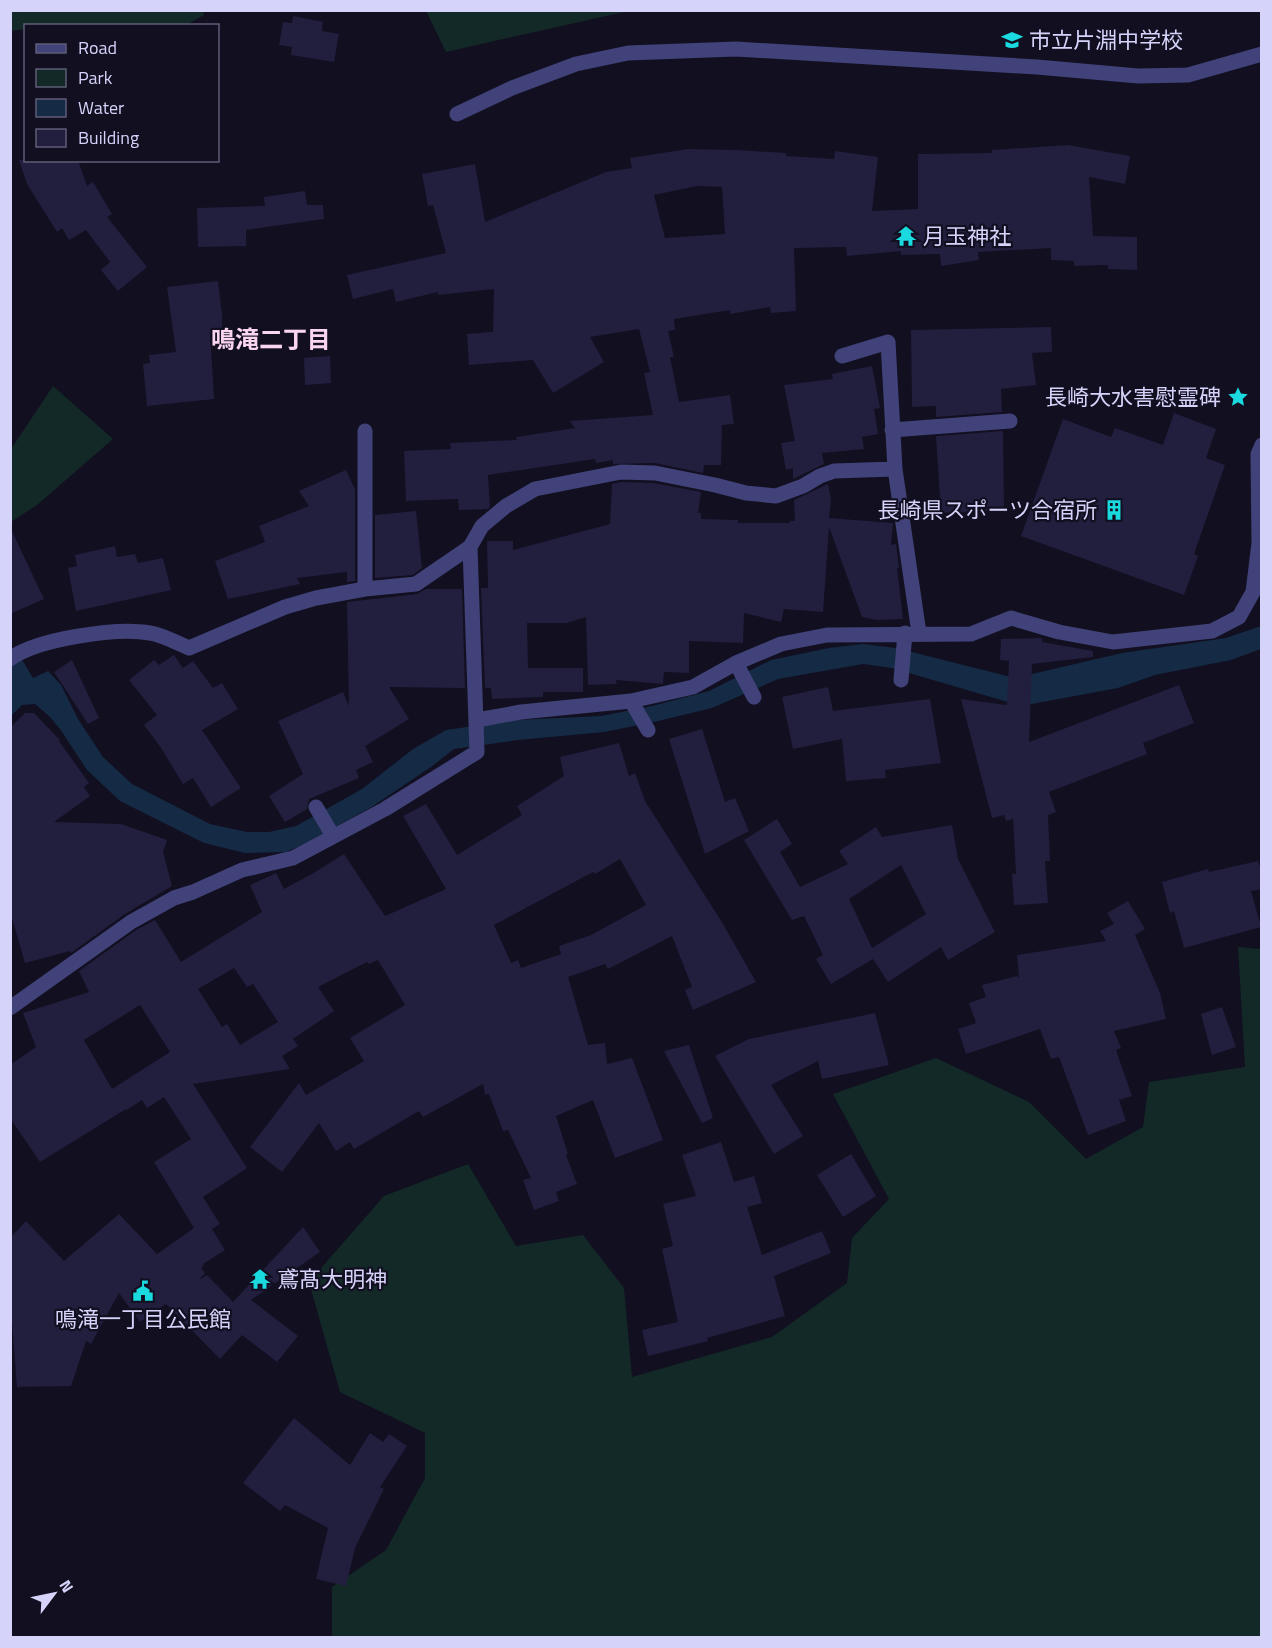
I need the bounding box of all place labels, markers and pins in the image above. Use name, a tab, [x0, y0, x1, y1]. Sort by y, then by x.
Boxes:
place label: 市立片淵中学校	[1029, 23, 1183, 57]
school or university icon: 市立片淵中学校	[1000, 28, 1024, 52]
place label: 月玉神社	[923, 219, 1011, 253]
temple icon: 月玉神社	[894, 224, 918, 248]
place label: 長崎大水害慰霊碑	[1045, 380, 1221, 414]
place icon: 長崎大水害慰霊碑	[1226, 385, 1250, 409]
place label: 長崎県スポーツ合宿所	[877, 493, 1097, 527]
building icon: 長崎県スポーツ合宿所	[1102, 498, 1126, 522]
place label: 鳶髙大明神	[277, 1262, 387, 1296]
temple icon: 鳶髙大明神	[248, 1267, 272, 1291]
public building icon: 鳴滝一丁目公民館	[131, 1279, 155, 1303]
place label: 鳴滝一丁目公民館	[55, 1302, 231, 1336]

